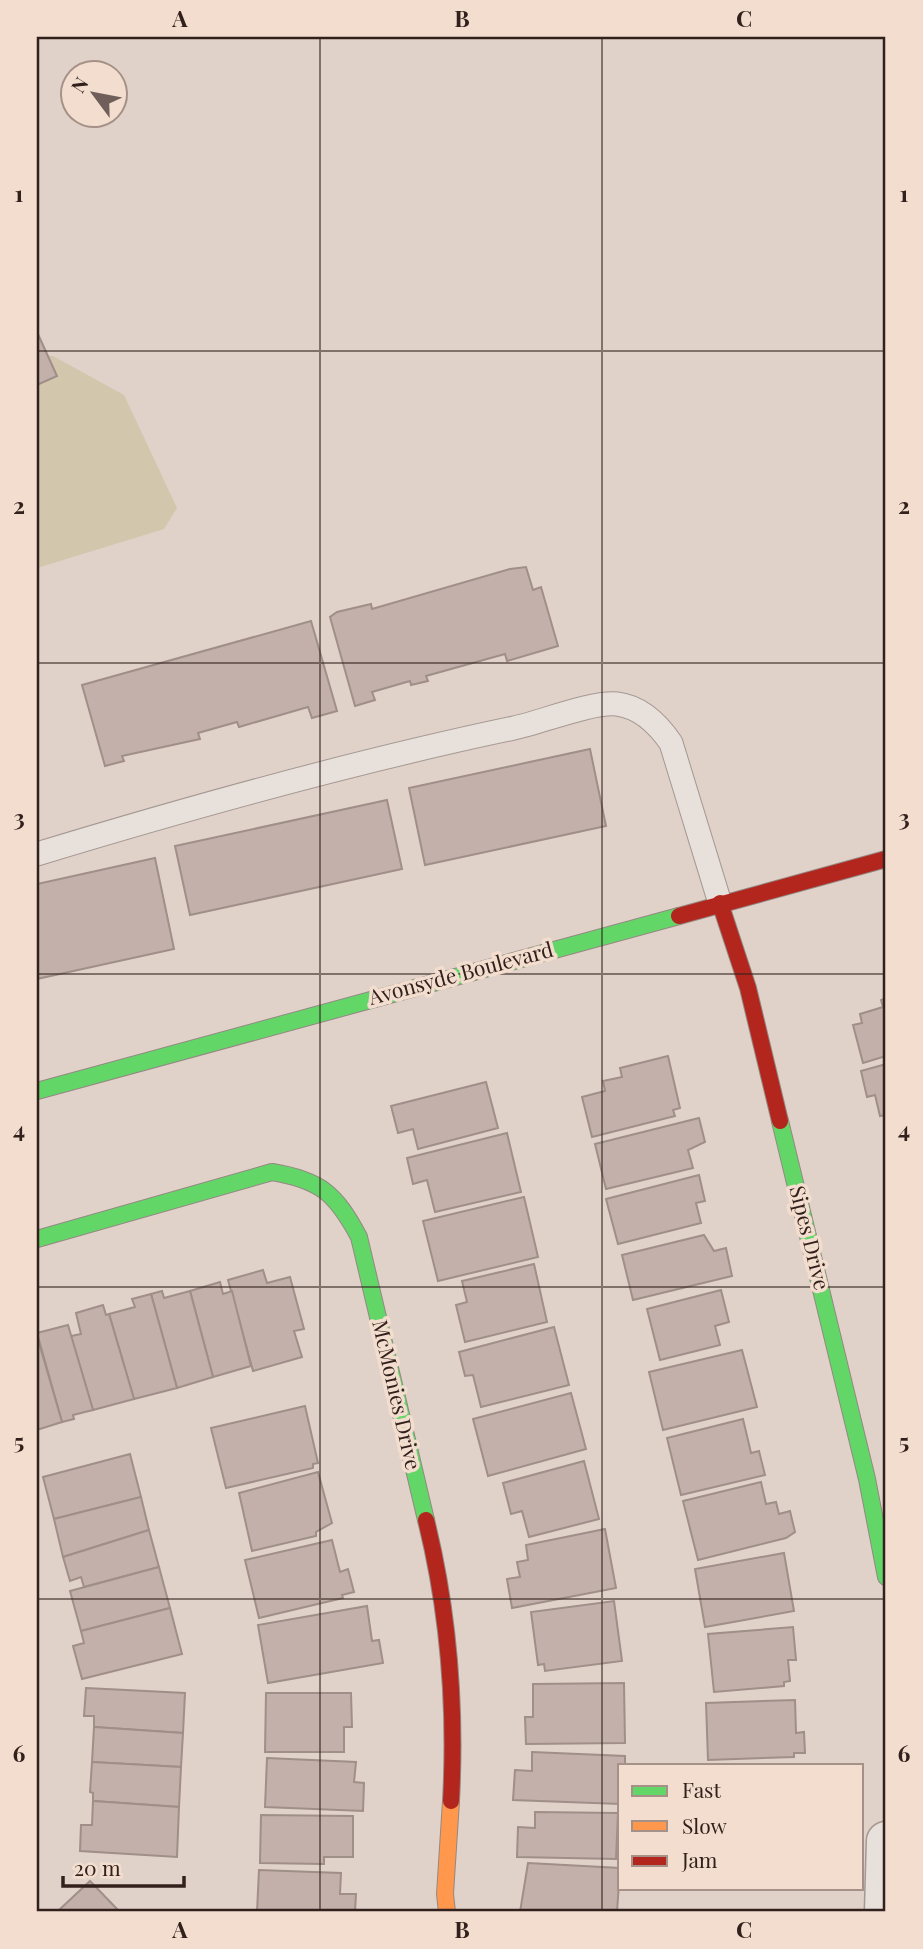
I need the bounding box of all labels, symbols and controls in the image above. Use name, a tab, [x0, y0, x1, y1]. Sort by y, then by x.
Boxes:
text: A	[171, 2, 188, 33]
text: B	[454, 2, 470, 33]
text: C	[736, 2, 752, 33]
north arrow	[60, 60, 130, 130]
text: N	[64, 72, 94, 97]
text: 1	[15, 177, 24, 208]
text: 1	[900, 177, 909, 208]
text: 2	[13, 489, 25, 520]
text: 2	[898, 489, 910, 520]
text: 3	[13, 801, 25, 832]
text: 3	[898, 801, 910, 832]
street label: Avonsyde Boulevard	[364, 934, 556, 1010]
text: 4	[13, 1113, 25, 1144]
text: 4	[898, 1113, 910, 1144]
street label: Sipes Drive	[784, 1183, 837, 1292]
street label: McMonies Drive	[367, 1317, 429, 1472]
text: 5	[14, 1425, 24, 1456]
text: 5	[899, 1425, 909, 1456]
text: 6	[13, 1737, 26, 1768]
text: 6	[898, 1737, 911, 1768]
legend	[618, 1764, 864, 1890]
text: Fast	[682, 1775, 721, 1803]
text: Slow	[682, 1811, 727, 1839]
scale bar	[63, 1844, 184, 1888]
text: Jam	[681, 1845, 718, 1873]
text: 20 m	[74, 1853, 121, 1881]
text: A	[171, 1913, 188, 1944]
text: B	[454, 1913, 470, 1944]
text: C	[736, 1913, 752, 1944]

